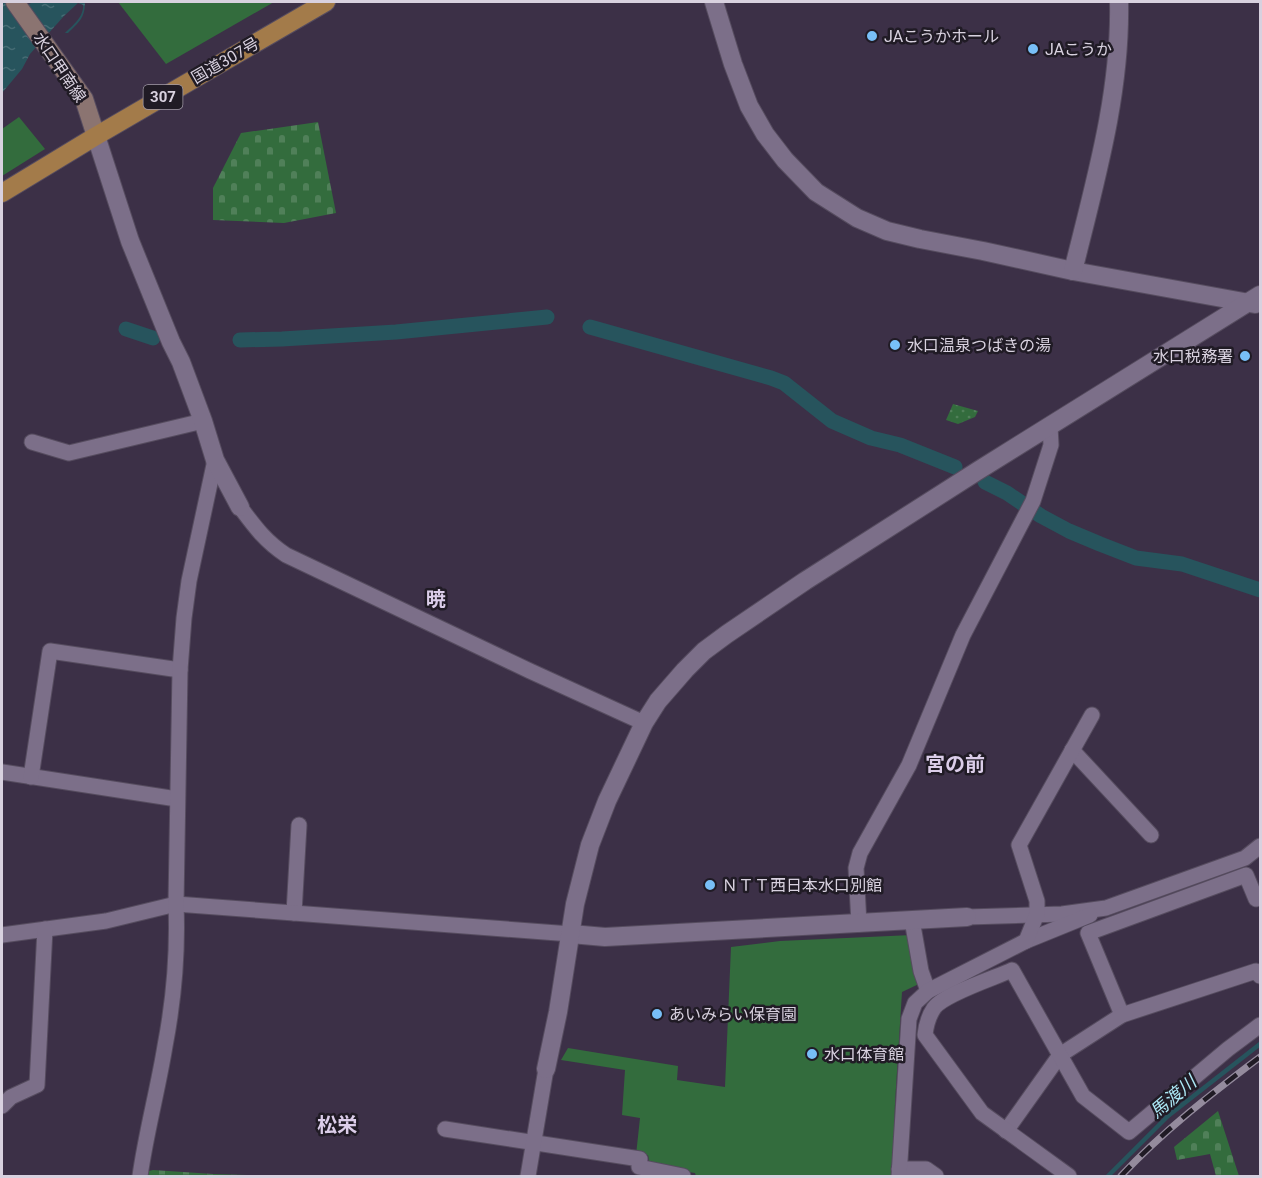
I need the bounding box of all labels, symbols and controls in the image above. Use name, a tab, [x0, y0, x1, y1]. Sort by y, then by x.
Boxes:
place label: JAこうかホール	[884, 27, 999, 46]
street label: 水口甲南線	[29, 29, 90, 106]
marker: JAこうかホール	[865, 29, 879, 43]
street label: 国道307号	[188, 33, 262, 87]
place label: JAこうか	[1045, 40, 1112, 59]
marker: JAこうか	[1026, 42, 1040, 56]
road number: 307	[144, 85, 182, 109]
place label: 水口温泉つばきの湯	[907, 336, 1051, 355]
marker: 水口温泉つばきの湯	[888, 338, 902, 352]
place label: 水口税務署	[1153, 347, 1233, 366]
marker: 水口税務署	[1238, 349, 1252, 363]
district label: 暁	[426, 587, 446, 611]
district label: 宮の前	[925, 752, 985, 776]
place label: ＮＴＴ西日本水口別館	[722, 876, 882, 895]
marker: ＮＴＴ西日本水口別館	[703, 878, 717, 892]
place label: あいみらい保育園	[669, 1005, 797, 1024]
marker: あいみらい保育園	[650, 1007, 664, 1021]
place label: 水口体育館	[824, 1045, 904, 1064]
marker: 水口体育館	[805, 1047, 819, 1061]
water label: 馬渡川	[1145, 1070, 1202, 1122]
district label: 松栄	[317, 1113, 357, 1137]

